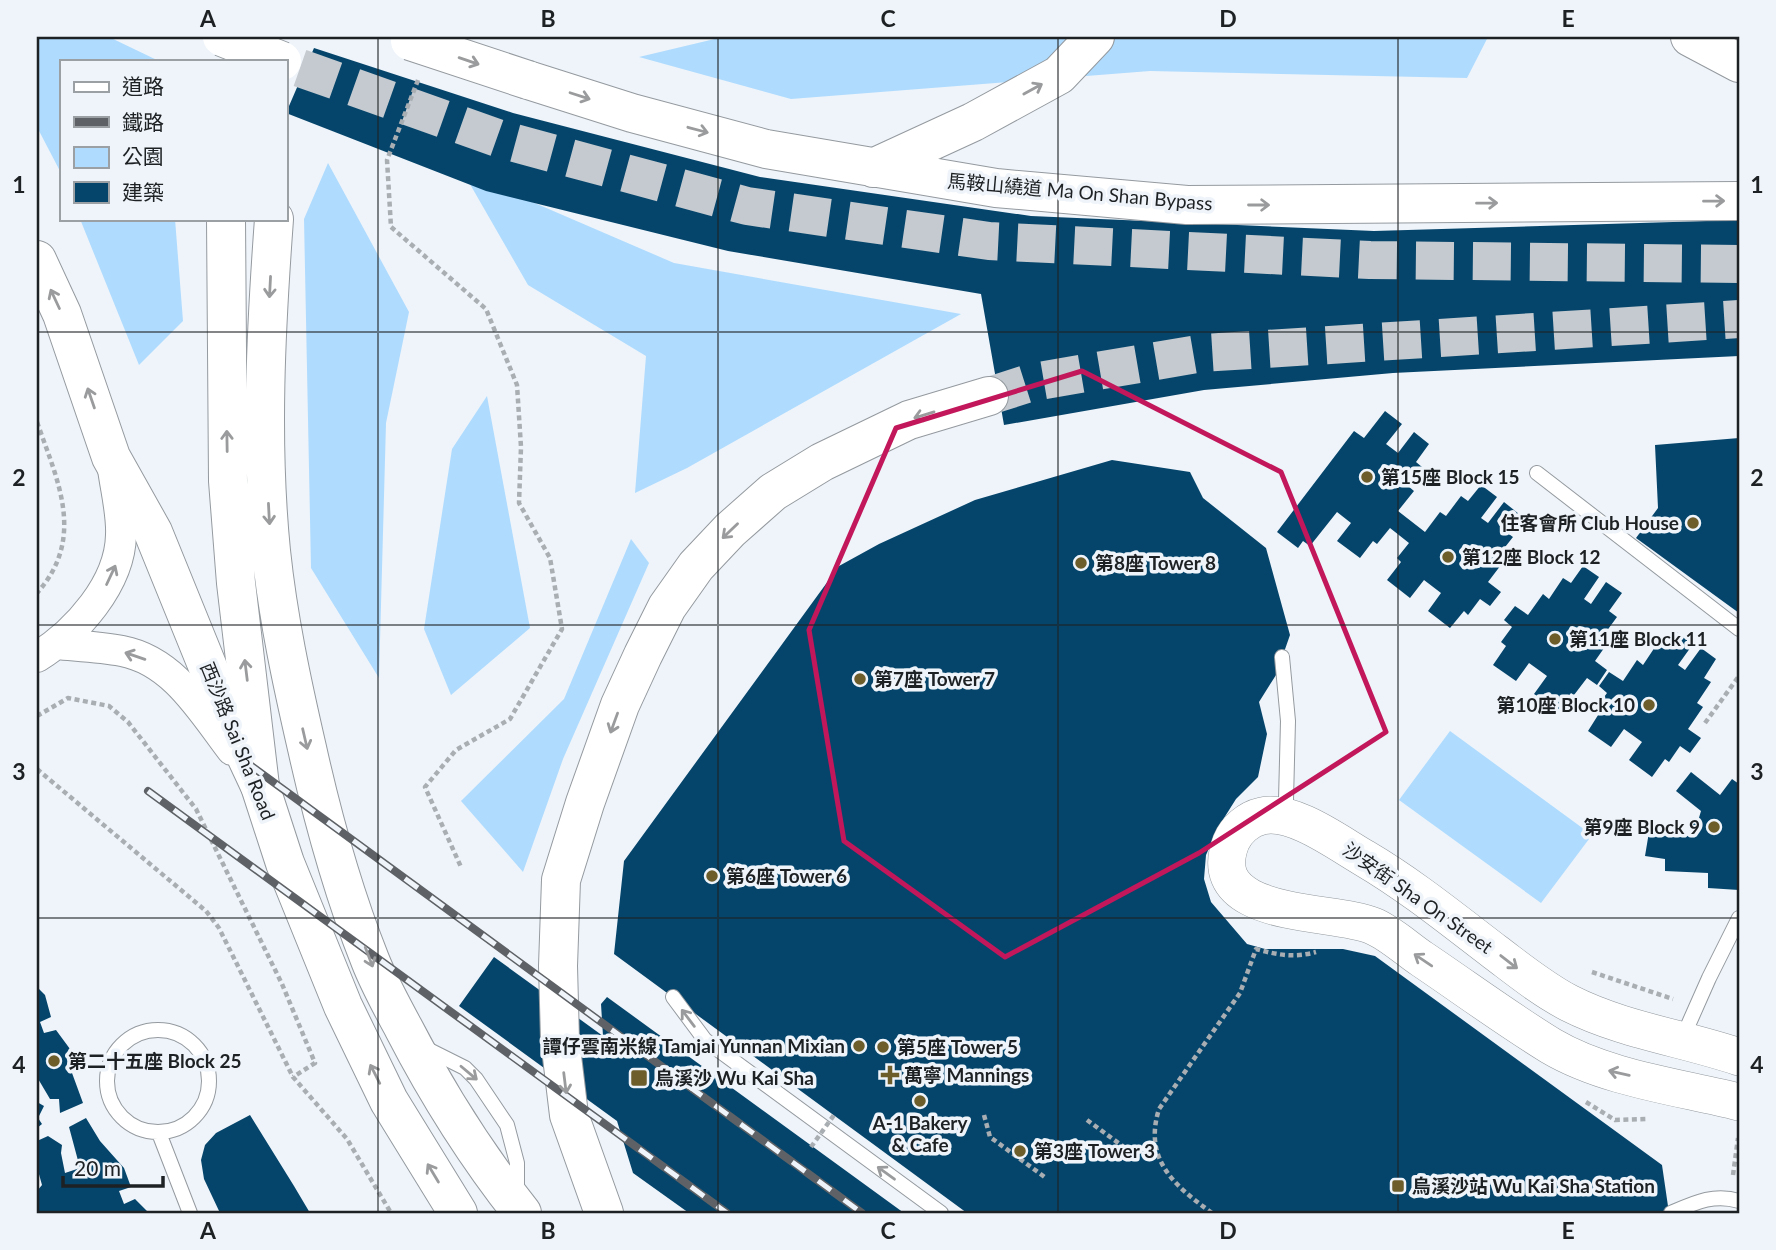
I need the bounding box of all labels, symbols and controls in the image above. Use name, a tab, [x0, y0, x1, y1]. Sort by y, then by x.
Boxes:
text: A	[199, 4, 217, 32]
text: B	[540, 4, 556, 32]
text: C	[880, 4, 896, 32]
text: D	[1219, 4, 1237, 32]
text: E	[1561, 4, 1575, 32]
one-way arrow	[457, 56, 479, 68]
legend	[60, 60, 287, 220]
text: 道路	[122, 73, 164, 98]
one-way arrow	[1022, 82, 1043, 96]
one-way arrow	[569, 90, 591, 103]
text: 鐵路	[122, 109, 164, 134]
one-way arrow	[686, 124, 709, 137]
text: 公園	[122, 143, 164, 168]
street label: 馬鞍山繞道 Ma On Shan Bypass	[947, 168, 1214, 215]
text: 1	[12, 170, 26, 198]
text: 1	[1750, 170, 1764, 198]
text: 建築	[122, 179, 164, 204]
one-way arrow	[1702, 194, 1725, 208]
one-way arrow	[1475, 197, 1498, 210]
one-way arrow	[1247, 198, 1270, 212]
one-way arrow	[263, 275, 276, 298]
one-way arrow	[48, 288, 61, 310]
one-way arrow	[84, 387, 96, 409]
one-way arrow	[913, 410, 935, 423]
one-way arrow	[220, 430, 234, 453]
text: 2	[12, 463, 26, 491]
text: 2	[1750, 463, 1764, 491]
place label: 第15座 Block 15	[1381, 465, 1520, 488]
marker: 第15座 Block 15	[1359, 469, 1375, 485]
one-way arrow	[263, 502, 276, 525]
place label: 住客會所 Club House	[1501, 511, 1679, 534]
marker: 住客會所 Club House	[1685, 515, 1701, 531]
one-way arrow	[722, 522, 739, 539]
place label: 第12座 Block 12	[1462, 545, 1601, 568]
marker: 第12座 Block 12	[1440, 549, 1456, 565]
place label: 第8座 Tower 8	[1095, 551, 1216, 574]
marker: 第8座 Tower 8	[1073, 555, 1089, 571]
one-way arrow	[105, 565, 118, 586]
place label: 第11座 Block 11	[1569, 627, 1708, 650]
marker: 第11座 Block 11	[1547, 631, 1563, 647]
one-way arrow	[125, 649, 147, 661]
street label: 西沙路 Sai Sha Road	[196, 659, 281, 823]
one-way arrow	[239, 659, 252, 682]
place label: 第7座 Tower 7	[874, 667, 995, 690]
marker: 第7座 Tower 7	[852, 671, 868, 687]
place label: 第10座 Block 10	[1496, 693, 1635, 716]
marker: 第10座 Block 10	[1641, 697, 1657, 713]
one-way arrow	[606, 712, 619, 734]
one-way arrow	[298, 727, 312, 750]
text: 3	[12, 757, 26, 785]
text: 3	[1750, 757, 1764, 785]
place label: 第9座 Block 9	[1583, 815, 1700, 838]
marker: 第9座 Block 9	[1706, 819, 1722, 835]
street label: 沙安街 Sha On Street	[1339, 837, 1498, 958]
place label: 第6座 Tower 6	[726, 864, 847, 887]
marker: 第6座 Tower 6	[704, 868, 720, 884]
one-way arrow	[364, 945, 376, 967]
one-way arrow	[1414, 953, 1433, 967]
one-way arrow	[1499, 955, 1517, 970]
one-way arrow	[680, 1009, 695, 1028]
place label: 譚仔雲南米線 Tamjai Yunnan Mixian	[543, 1034, 845, 1057]
place label: 第5座 Tower 5	[897, 1035, 1018, 1058]
marker: 譚仔雲南米線 Tamjai Yunnan Mixian	[851, 1038, 867, 1054]
marker: 第5座 Tower 5	[875, 1039, 891, 1055]
place label: 第二十五座 Block 25	[68, 1049, 242, 1072]
text: 4	[12, 1050, 26, 1078]
text: 4	[1750, 1050, 1764, 1078]
marker: 第二十五座 Block 25	[46, 1053, 62, 1069]
place label: 萬寧 Mannings	[904, 1063, 1029, 1086]
one-way arrow	[368, 1064, 382, 1085]
one-way arrow	[459, 1065, 477, 1081]
place label: 烏溪沙 Wu Kai Sha	[655, 1066, 814, 1089]
one-way arrow	[1608, 1066, 1630, 1079]
marker: 萬寧 Mannings	[882, 1067, 898, 1083]
marker: 烏溪沙 Wu Kai Sha	[629, 1068, 649, 1088]
one-way arrow	[559, 1071, 572, 1094]
marker: A-1 Bakery & Cafe	[912, 1093, 928, 1109]
place label: A-1 Bakery & Cafe	[872, 1111, 968, 1156]
place label: 第3座 Tower 3	[1034, 1139, 1155, 1162]
marker: 第3座 Tower 3	[1012, 1143, 1028, 1159]
scale bar	[63, 1145, 163, 1189]
text: 20 m	[74, 1155, 121, 1180]
one-way arrow	[425, 1164, 439, 1184]
one-way arrow	[876, 1166, 895, 1181]
place label: 烏溪沙站 Wu Kai Sha Station	[1412, 1174, 1655, 1197]
marker: 烏溪沙站 Wu Kai Sha Station	[1390, 1178, 1406, 1194]
text: A	[199, 1216, 217, 1244]
text: B	[540, 1216, 556, 1244]
text: C	[880, 1216, 896, 1244]
text: D	[1219, 1216, 1237, 1244]
text: E	[1561, 1216, 1575, 1244]

